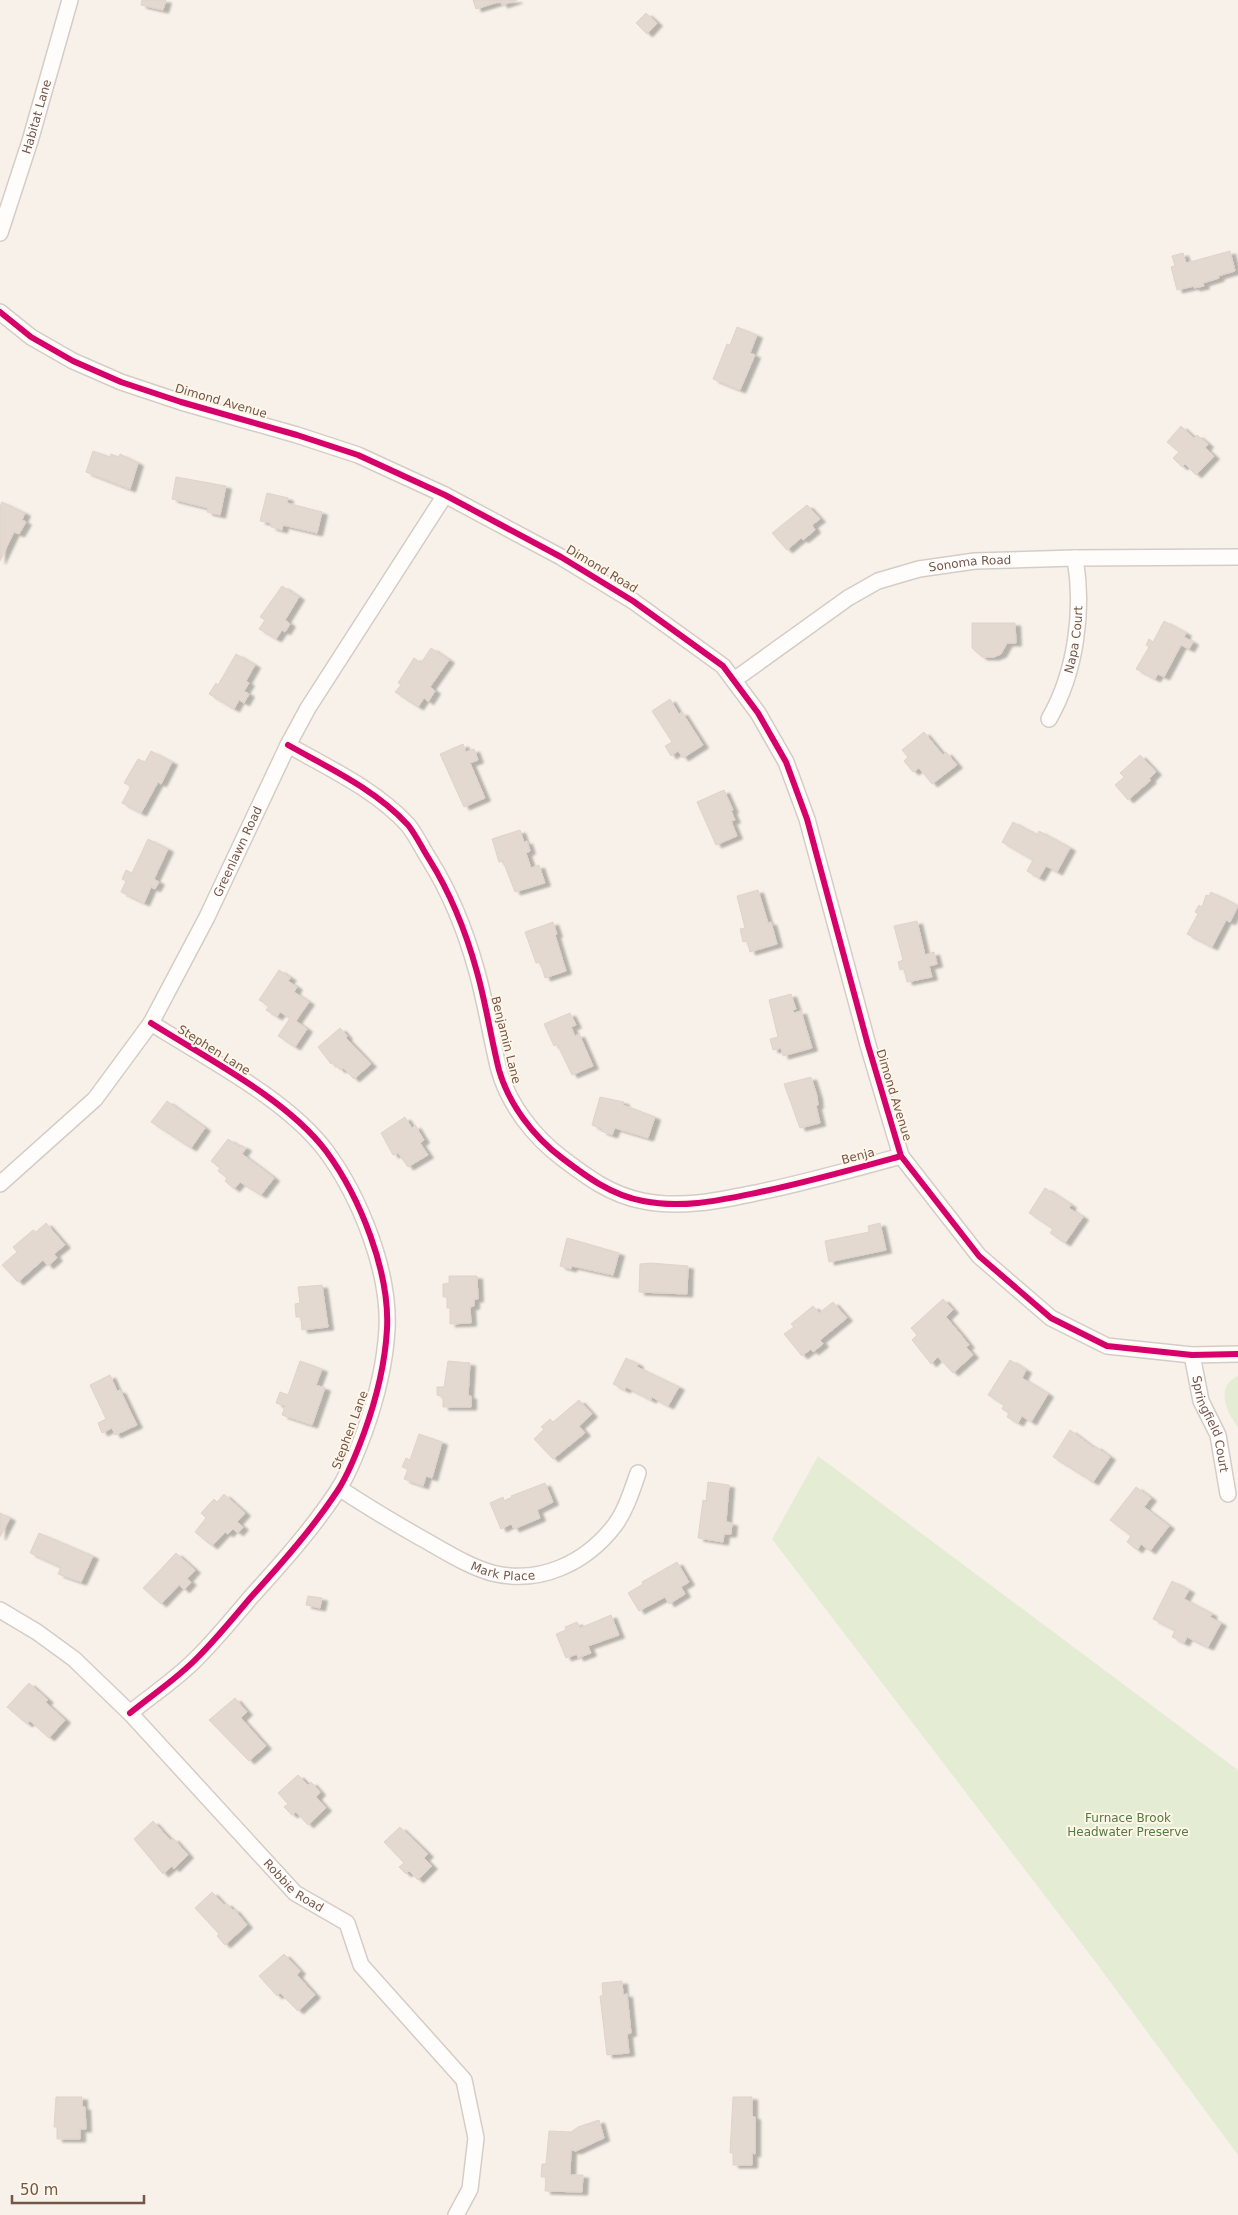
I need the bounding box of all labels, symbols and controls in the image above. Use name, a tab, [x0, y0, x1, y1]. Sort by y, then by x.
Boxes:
street label: Habitat Lane	[19, 78, 54, 156]
street label: Dimond Avenue	[173, 381, 269, 421]
street label: Dimond Road	[564, 542, 640, 596]
street label: Sonoma Road	[928, 553, 1011, 575]
street label: Napa Court	[1062, 605, 1085, 675]
street label: Greenlawn Road	[210, 804, 265, 899]
street label: Benjamin Lane	[488, 995, 524, 1085]
street label: Stephen Lane	[175, 1022, 253, 1078]
street label: Dimond Avenue	[873, 1047, 915, 1143]
street label: Benja	[840, 1145, 876, 1167]
street label: Springfield Court	[1189, 1375, 1231, 1474]
street label: Stephen Lane	[329, 1389, 371, 1471]
street label: Mark Place	[469, 1559, 536, 1583]
park label: Furnace Brook Headwater Preserve	[1067, 1811, 1189, 1839]
street label: Robbie Road	[261, 1856, 326, 1915]
scale bar	[12, 2172, 145, 2204]
text: 50 m	[20, 2181, 58, 2199]

